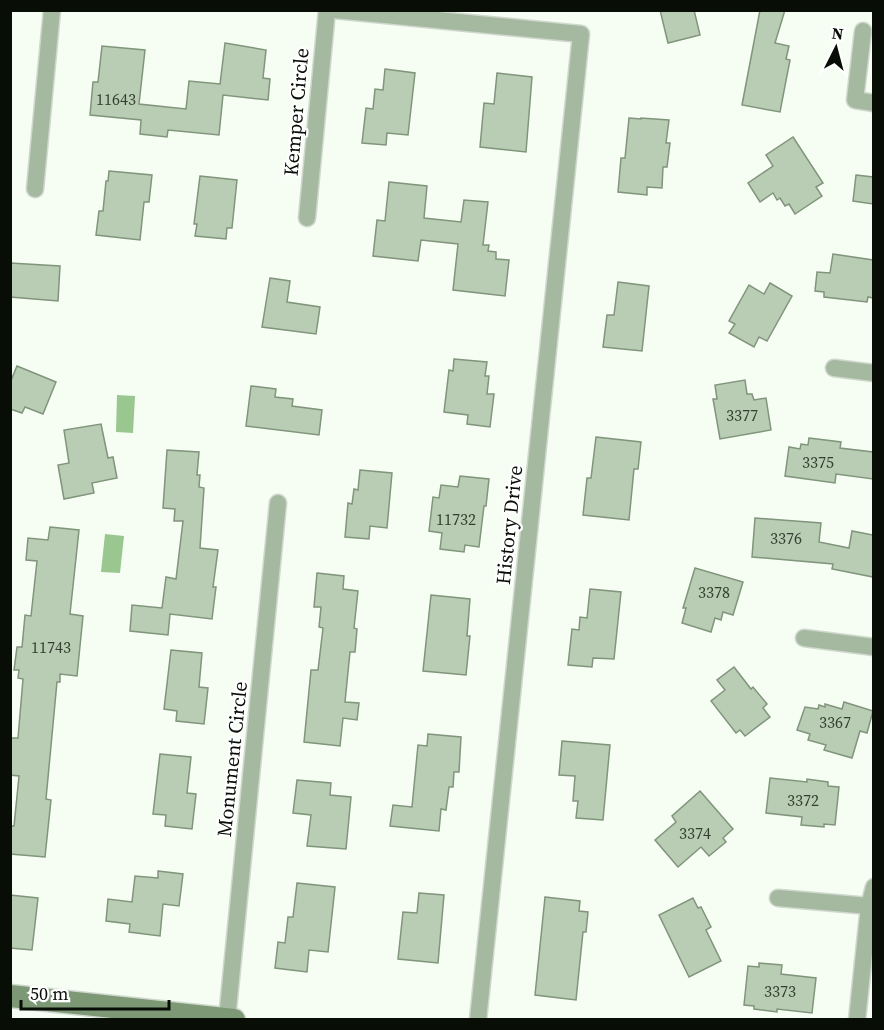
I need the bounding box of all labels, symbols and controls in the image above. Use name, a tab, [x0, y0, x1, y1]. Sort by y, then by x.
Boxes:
north arrow	[806, 18, 866, 78]
text: N	[831, 22, 845, 45]
street label: Kemper Circle	[276, 47, 316, 177]
house number: 11643	[96, 88, 136, 110]
house number: 3377	[726, 404, 758, 426]
house number: 3375	[802, 451, 834, 473]
street label: History Drive	[489, 464, 529, 586]
house number: 11732	[436, 508, 476, 530]
house number: 3376	[770, 527, 802, 549]
house number: 3378	[698, 581, 730, 603]
house number: 11743	[31, 636, 71, 658]
street label: Monument Circle	[210, 680, 254, 838]
house number: 3367	[819, 711, 851, 733]
house number: 3372	[787, 789, 819, 811]
house number: 3374	[679, 822, 711, 844]
scale bar	[21, 973, 170, 1011]
house number: 3373	[764, 980, 796, 1002]
text: 50 m	[30, 981, 68, 1006]

